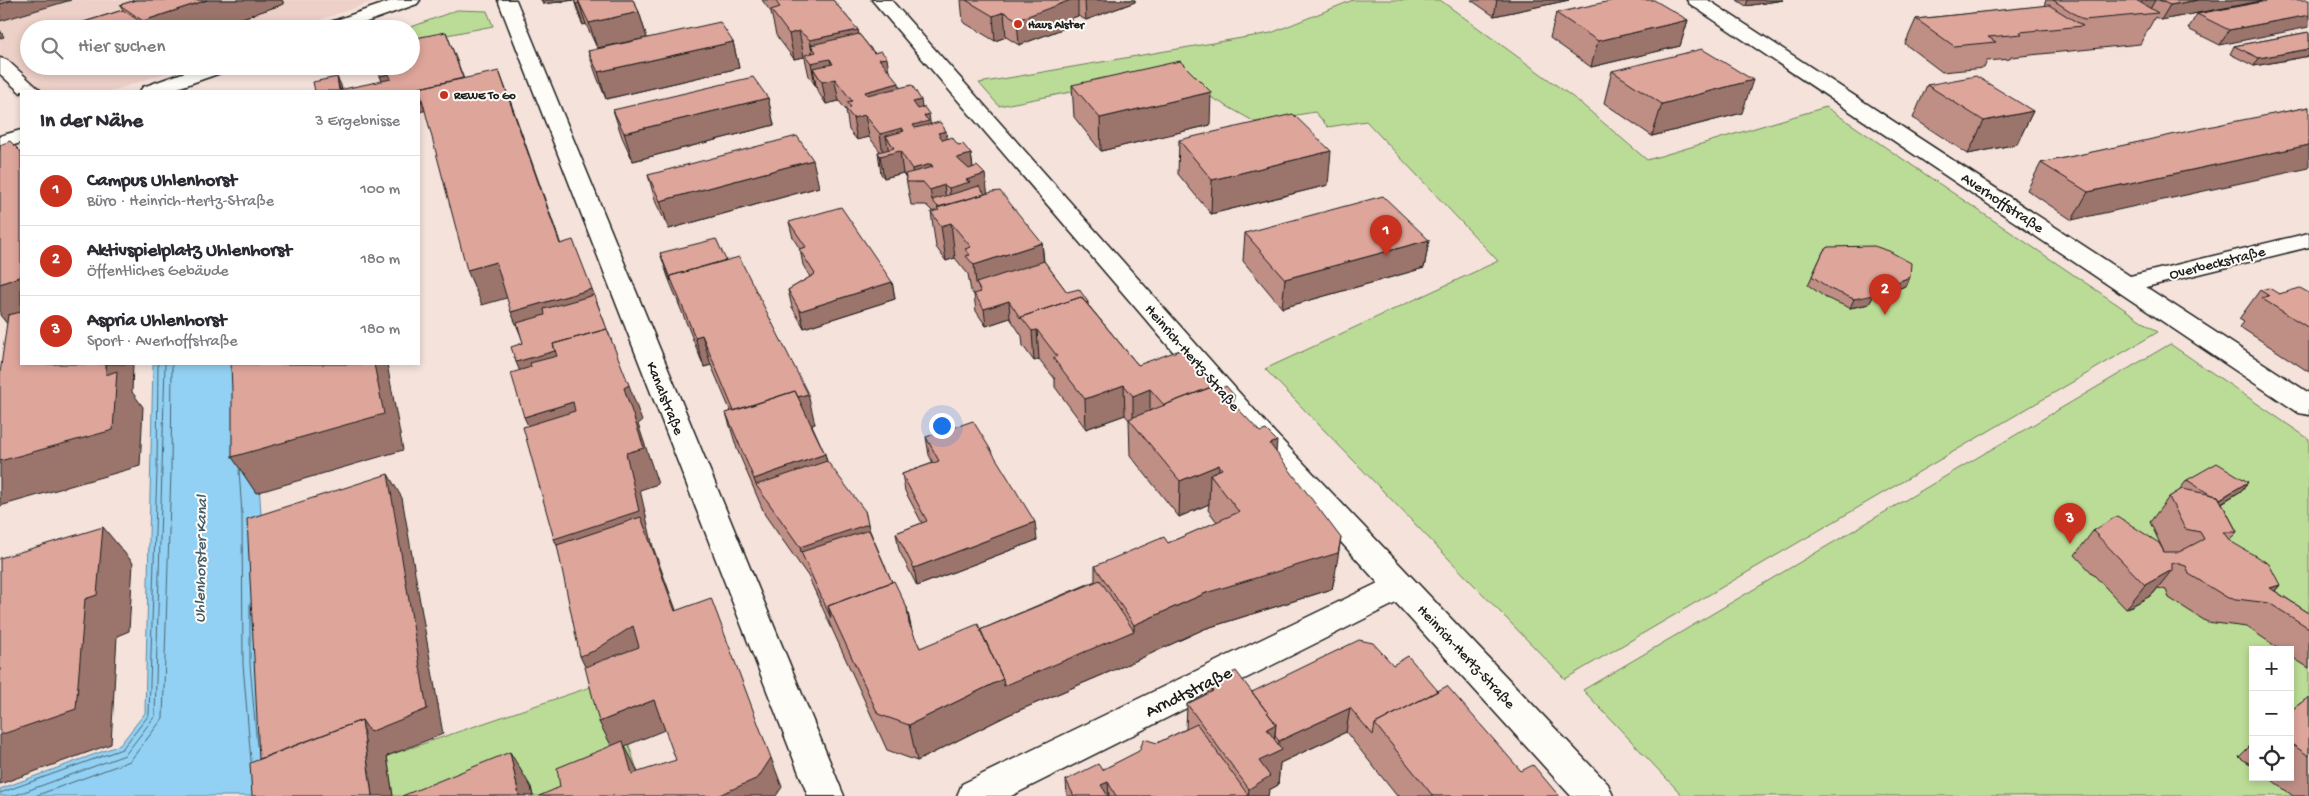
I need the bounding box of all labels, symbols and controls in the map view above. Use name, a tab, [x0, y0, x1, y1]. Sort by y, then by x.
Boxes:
marker: Haus Alster	[1012, 18, 1024, 30]
place label: Haus Alster	[1028, 19, 1086, 33]
search box	[20, 20, 420, 75]
icon: search	[38, 34, 66, 62]
text: Hier suchen	[78, 36, 165, 59]
marker: REWE To Go	[438, 89, 450, 101]
place label: REWE To Go	[453, 90, 517, 104]
text: In der Nähe	[40, 110, 143, 135]
text: 3 Ergebnisse	[315, 113, 400, 132]
street label: Averhoffstraße	[1957, 169, 2047, 238]
text: Campus Uhlenhorst	[87, 170, 237, 193]
text: 1	[53, 181, 59, 200]
text: 100 m	[360, 181, 400, 200]
text: Büro · Heinrich-Hertz-Straße	[87, 193, 274, 212]
pin: 1	[1370, 215, 1402, 256]
text: Aktivspielplatz Uhlenhorst	[87, 240, 292, 263]
street label: Overbeckstraße	[2168, 243, 2268, 285]
text: 2	[52, 251, 60, 270]
text: 180 m	[361, 251, 400, 270]
text: Öffentliches Gebäude	[87, 263, 229, 282]
pin: 2	[1869, 274, 1901, 315]
street label: Heinrich-Hertz-Straße	[1140, 301, 1243, 416]
text: Aspria Uhlenhorst	[87, 310, 226, 333]
text: 3	[52, 321, 60, 340]
text: 180 m	[361, 321, 400, 340]
text: Sport · Averhoffstraße	[87, 333, 237, 352]
street label: Kanalstraße	[641, 359, 687, 438]
your location	[929, 413, 955, 439]
water label: Uhlenhorster Kanal	[192, 494, 213, 623]
pin: 3	[2054, 503, 2086, 544]
street label: Heinrich-Hertz-Straße	[1413, 602, 1519, 713]
map controls	[2249, 646, 2294, 781]
button: +	[2249, 646, 2294, 691]
street label: Arndtstraße	[1142, 663, 1237, 723]
button: −	[2249, 691, 2294, 736]
button: locate	[2249, 736, 2294, 781]

